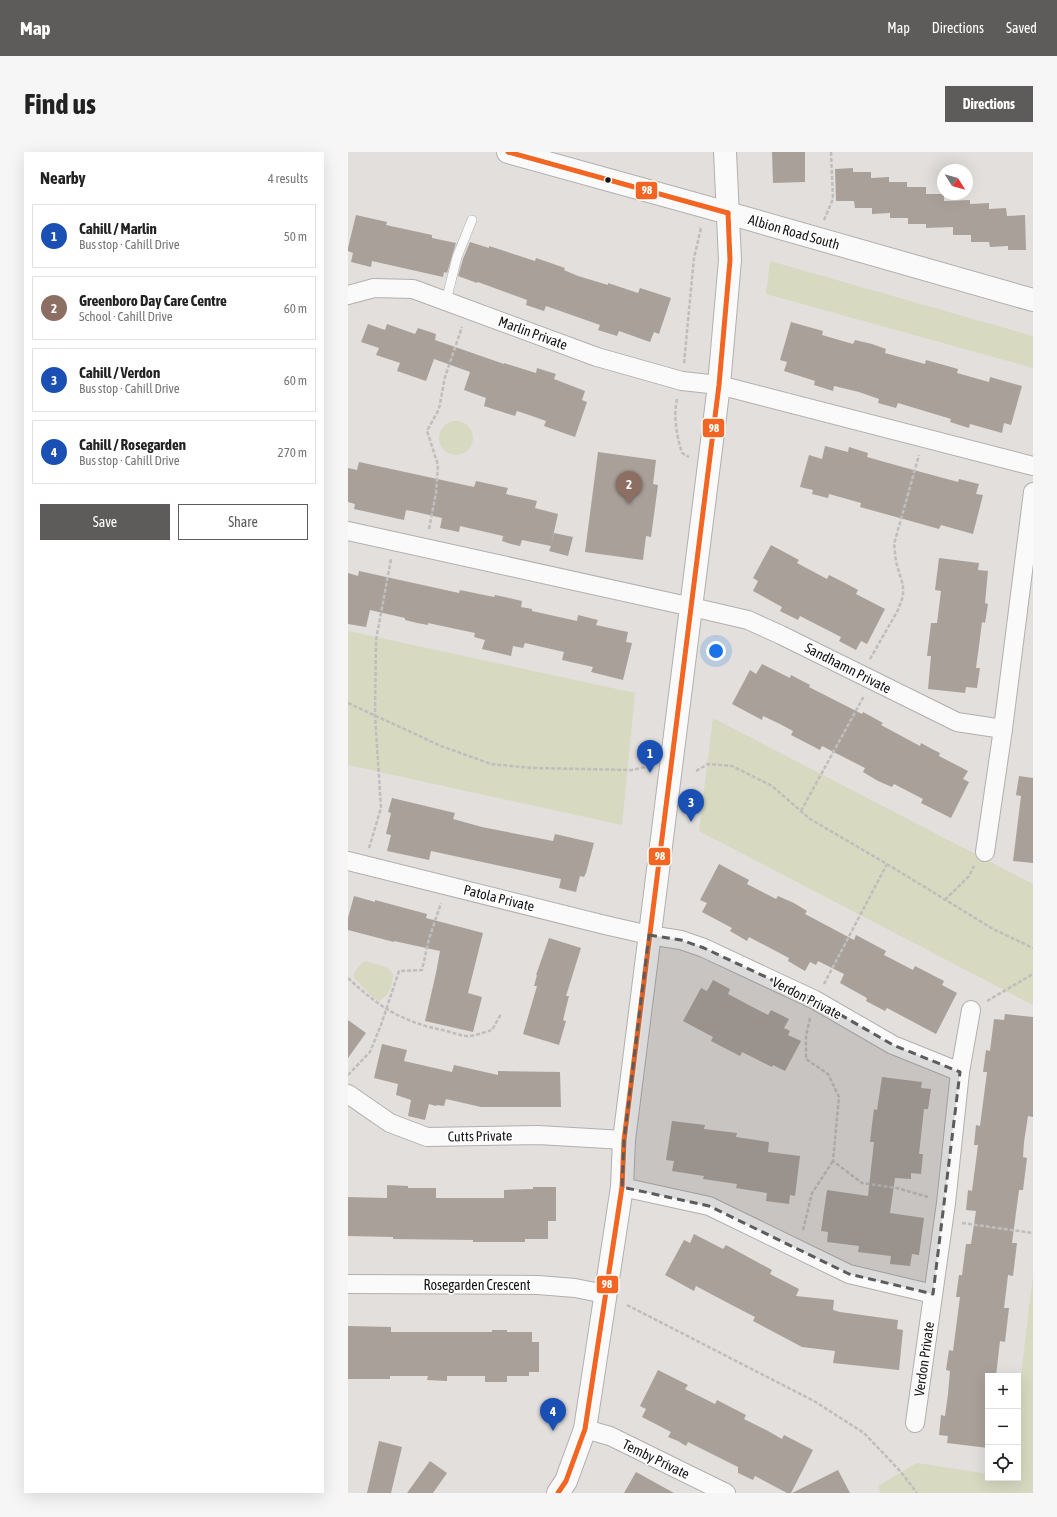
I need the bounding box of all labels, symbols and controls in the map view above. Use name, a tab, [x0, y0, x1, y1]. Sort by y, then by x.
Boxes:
text: Map	[20, 17, 51, 39]
text: Map	[887, 20, 910, 36]
text: Directions	[932, 20, 984, 36]
text: Saved	[1006, 20, 1037, 36]
button: Directions	[945, 86, 1033, 122]
text: Find us	[24, 88, 96, 120]
north arrow	[937, 164, 973, 200]
text: Nearby	[40, 168, 86, 188]
text: 4 results	[268, 171, 308, 186]
unlabelled marker	[603, 175, 613, 185]
line badge: 98	[635, 181, 658, 200]
text: 98	[642, 184, 652, 196]
street label: Albion Road South	[746, 211, 842, 253]
text: Cahill / Marlin	[79, 220, 157, 237]
text: 1	[51, 229, 57, 244]
text: 50 m	[284, 229, 307, 244]
text: Bus stop · Cahill Drive	[79, 237, 180, 252]
text: Greenboro Day Care Centre	[79, 292, 227, 309]
text: 2	[51, 301, 57, 316]
text: 60 m	[284, 301, 307, 316]
text: School · Cahill Drive	[79, 309, 173, 324]
street label: Marlin Private	[496, 313, 570, 353]
text: Cahill / Verdon	[79, 364, 160, 381]
text: 3	[51, 373, 57, 388]
text: 60 m	[284, 373, 307, 388]
text: Bus stop · Cahill Drive	[79, 381, 180, 396]
line badge: 98	[702, 418, 725, 438]
text: 98	[709, 422, 719, 434]
text: Cahill / Rosegarden	[79, 436, 186, 453]
text: 4	[51, 445, 57, 460]
text: 270 m	[278, 445, 307, 460]
text: Bus stop · Cahill Drive	[79, 453, 180, 468]
pin: 2	[616, 471, 642, 504]
button: Save	[40, 504, 170, 540]
button: Share	[178, 504, 308, 540]
street label: Sandhamn Private	[802, 639, 894, 697]
your location	[706, 641, 726, 661]
pin: 1	[637, 740, 663, 773]
pin: 3	[678, 789, 704, 822]
line badge: 98	[648, 847, 671, 866]
text: 98	[655, 850, 665, 862]
street label: Patola Private	[462, 881, 536, 915]
street label: Verdon Private	[770, 974, 844, 1022]
street label: Cutts Private	[448, 1127, 512, 1145]
line badge: 98	[596, 1275, 619, 1294]
street label: Rosegarden Crescent	[423, 1277, 531, 1293]
text: 98	[602, 1278, 612, 1290]
street label: Verdon Private	[911, 1321, 937, 1397]
map controls	[985, 1373, 1021, 1481]
button: +	[985, 1373, 1021, 1409]
pin: 4	[540, 1398, 566, 1431]
button: −	[985, 1409, 1021, 1445]
street label: Temby Private	[620, 1436, 692, 1482]
button: locate	[985, 1445, 1021, 1481]

